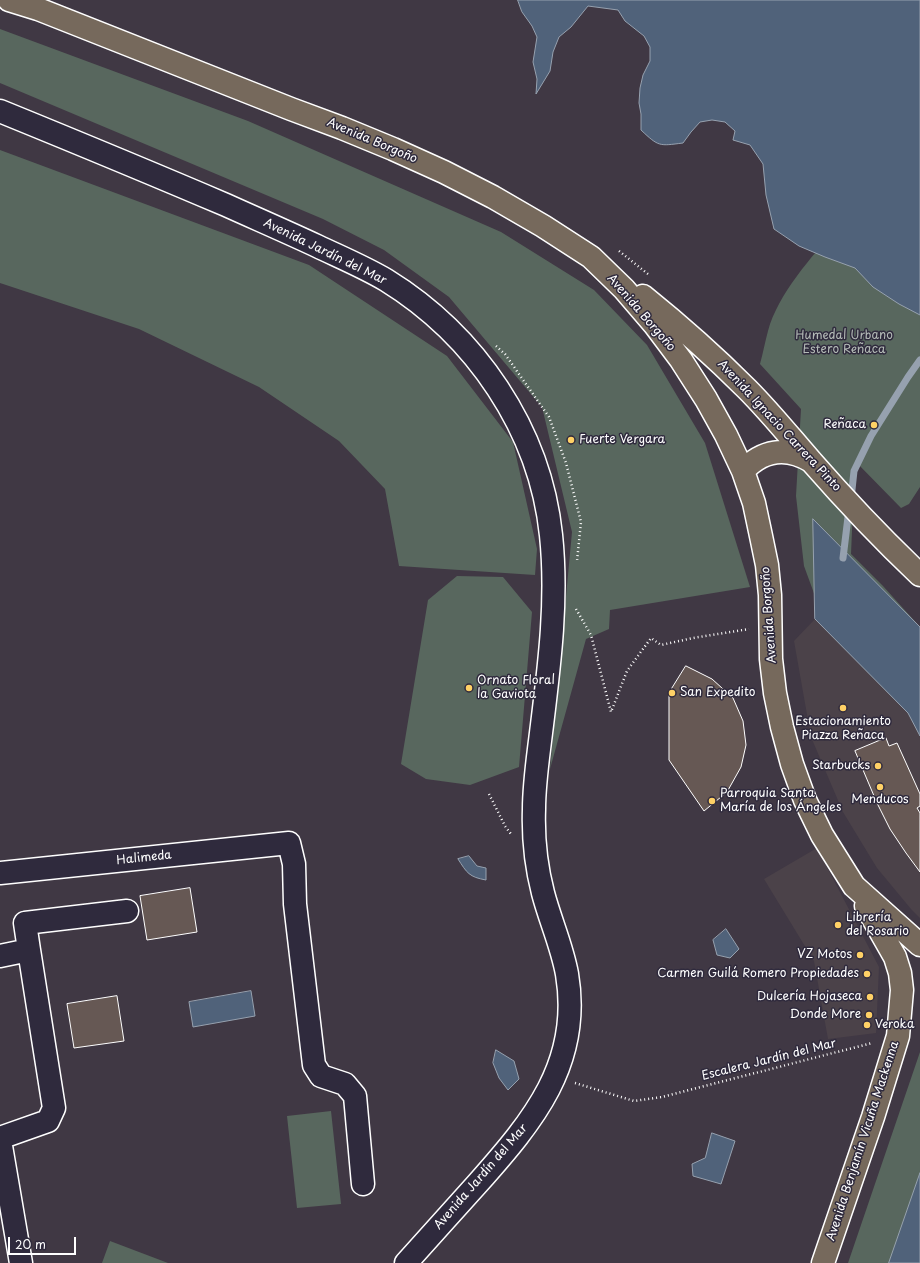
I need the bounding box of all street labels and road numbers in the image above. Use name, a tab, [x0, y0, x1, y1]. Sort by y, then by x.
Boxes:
street label: Avenida Borgoño	[325, 115, 419, 167]
street label: Avenida Jardín del Mar	[261, 216, 389, 288]
street label: Avenida Borgoño	[604, 272, 678, 354]
street label: Avenida Ignacio Carrera Pinto	[714, 357, 844, 495]
street label: Avenida Borgoño	[758, 566, 780, 664]
street label: Halimeda	[116, 848, 172, 868]
street label: Escalera Jardín del Mar	[700, 1036, 838, 1084]
street label: Avenida Benjamín Vicuña Mackenna	[824, 1039, 902, 1243]
street label: Avenida Jardín del Mar	[431, 1121, 531, 1233]

